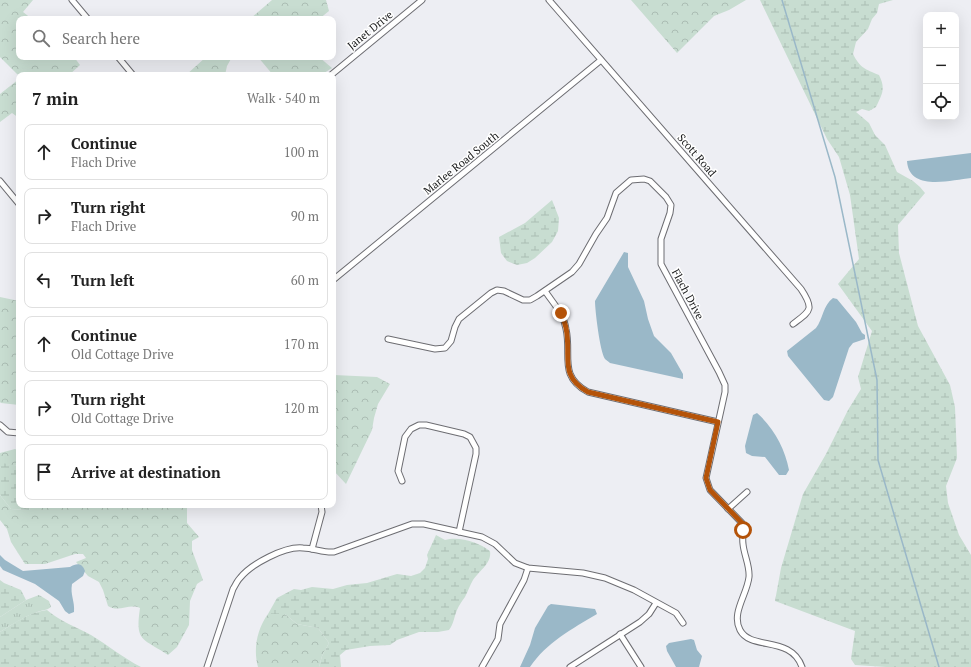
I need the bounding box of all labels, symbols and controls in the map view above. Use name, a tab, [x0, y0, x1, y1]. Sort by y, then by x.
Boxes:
street label: Janet Drive	[344, 7, 396, 53]
map controls	[923, 12, 959, 120]
button: +	[923, 12, 959, 48]
search box	[16, 16, 336, 60]
icon: search	[30, 27, 52, 49]
text: Search here	[62, 28, 140, 48]
button: −	[923, 48, 959, 84]
button: locate	[923, 84, 959, 120]
text: 7 min	[32, 87, 79, 110]
text: Walk · 540 m	[247, 89, 320, 107]
street label: Marlee Road South	[421, 128, 502, 198]
street label: Scott Road	[675, 131, 719, 179]
text: Continue	[71, 133, 137, 153]
icon: ahead	[33, 141, 55, 163]
text: 100 m	[284, 143, 319, 161]
text: Flach Drive	[71, 153, 136, 171]
text: Turn right	[71, 197, 146, 217]
icon: right	[33, 205, 55, 227]
text: 90 m	[291, 207, 319, 225]
text: Flach Drive	[71, 217, 136, 235]
street label: Flach Drive	[669, 266, 707, 322]
icon: left	[33, 269, 55, 291]
text: Turn left	[71, 270, 135, 290]
text: 60 m	[291, 271, 319, 289]
route end	[552, 304, 570, 322]
text: Continue	[71, 325, 137, 345]
icon: ahead	[33, 333, 55, 355]
text: 170 m	[284, 335, 319, 353]
text: Old Cottage Drive	[71, 345, 174, 363]
text: Turn right	[71, 389, 146, 409]
icon: right	[33, 397, 55, 419]
text: 120 m	[284, 399, 319, 417]
text: Old Cottage Drive	[71, 409, 174, 427]
icon: arrive	[33, 461, 55, 483]
text: Arrive at destination	[71, 462, 221, 482]
route start	[734, 521, 752, 539]

